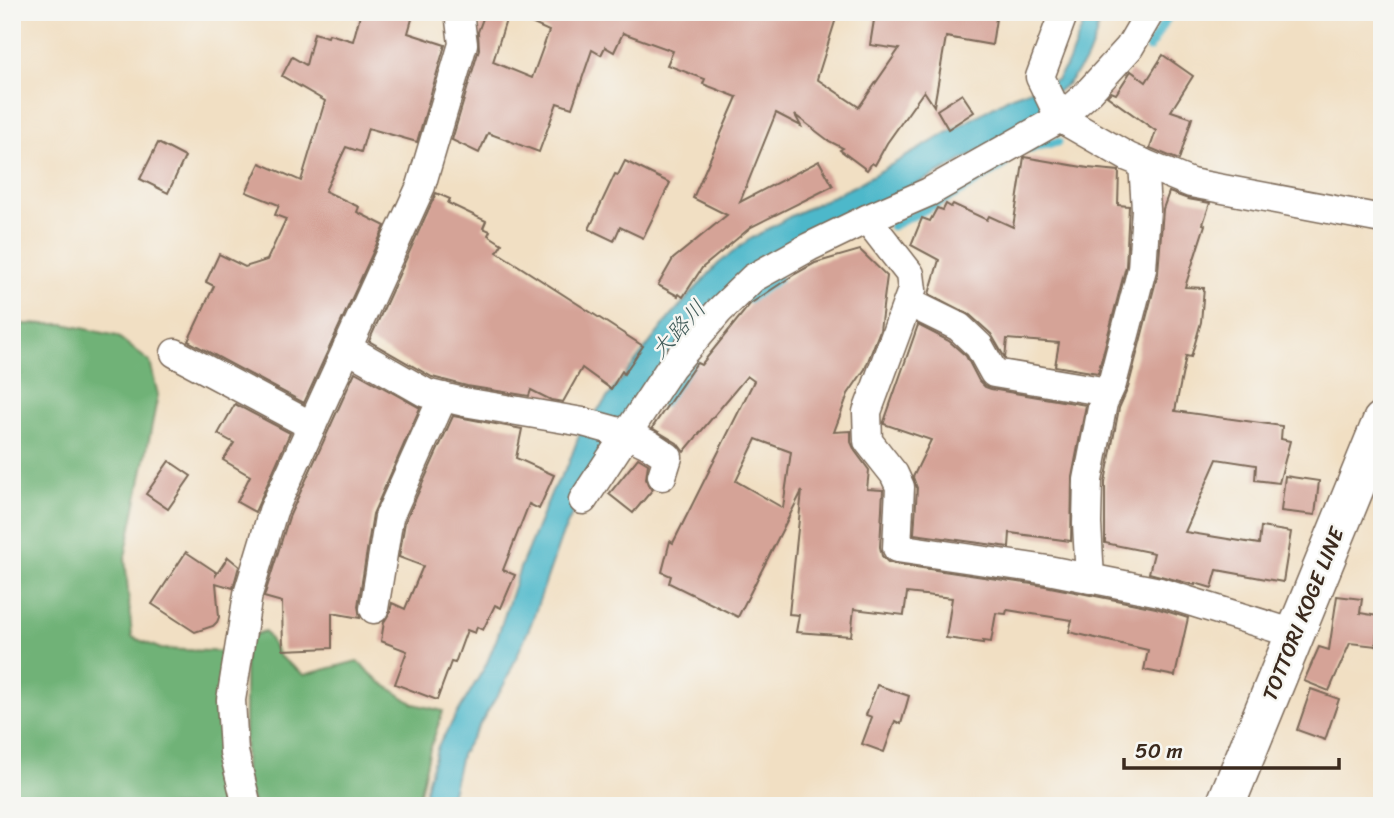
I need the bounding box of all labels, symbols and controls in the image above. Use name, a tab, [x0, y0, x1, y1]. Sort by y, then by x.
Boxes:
water label: 大路川	[640, 290, 717, 369]
street label: TOTTORI KOGE LINE	[1251, 520, 1356, 707]
scale bar	[1124, 727, 1340, 771]
text: 50 m	[1135, 732, 1183, 770]

